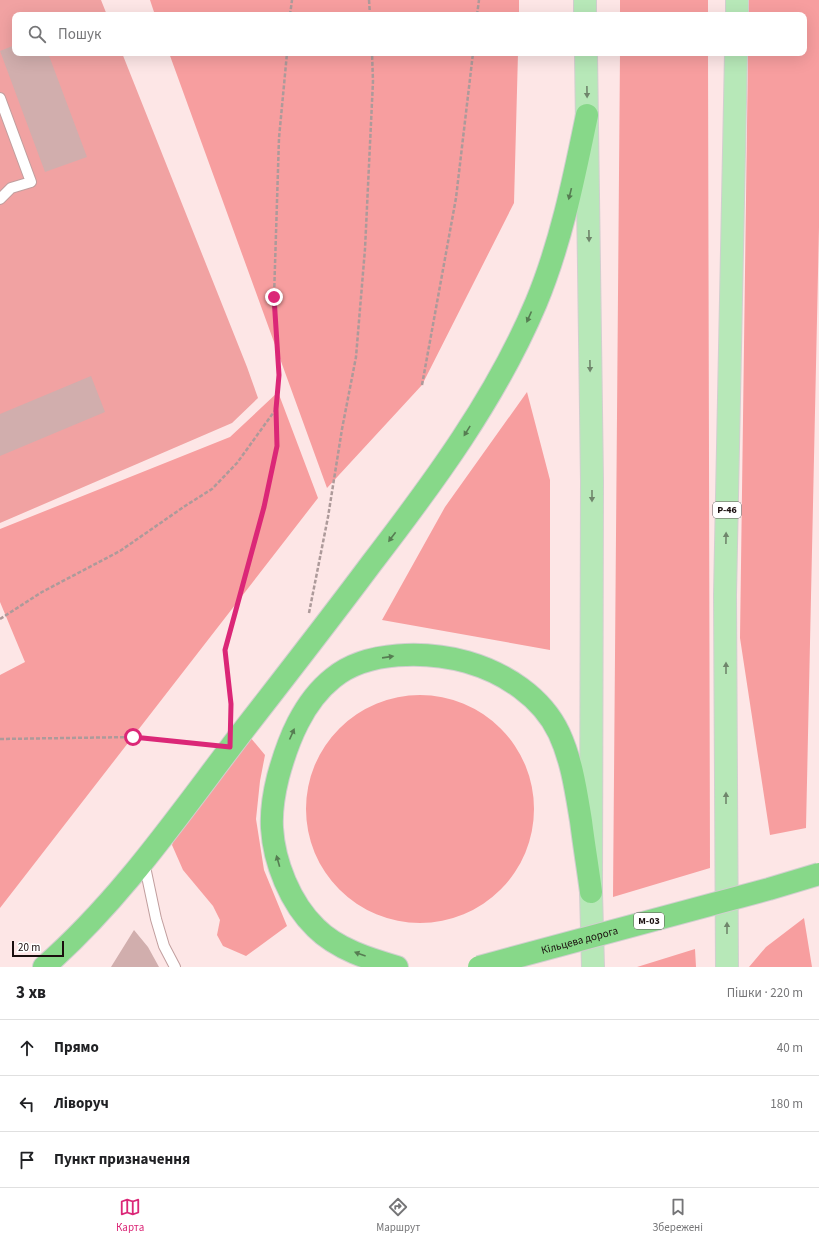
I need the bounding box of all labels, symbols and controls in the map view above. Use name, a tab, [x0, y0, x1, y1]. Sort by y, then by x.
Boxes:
search box	[12, 12, 807, 56]
icon: search	[26, 23, 48, 45]
text: Пошук	[58, 24, 101, 45]
one-way arrow	[584, 86, 590, 99]
one-way arrow	[566, 188, 572, 200]
one-way arrow	[586, 230, 592, 243]
route end	[265, 288, 283, 306]
one-way arrow	[526, 312, 532, 323]
one-way arrow	[587, 360, 593, 373]
one-way arrow	[463, 425, 470, 437]
one-way arrow	[589, 490, 595, 503]
road number: Р-46	[713, 502, 741, 518]
one-way arrow	[723, 531, 729, 544]
one-way arrow	[388, 532, 396, 543]
one-way arrow	[382, 654, 394, 660]
one-way arrow	[722, 662, 729, 674]
route start	[124, 728, 142, 746]
one-way arrow	[289, 729, 295, 740]
one-way arrow	[723, 791, 729, 804]
one-way arrow	[275, 854, 281, 867]
road number: М-03	[634, 913, 664, 929]
one-way arrow	[724, 921, 730, 934]
street label: Кільцева дорога	[539, 922, 619, 957]
scale bar	[12, 939, 64, 958]
text: 20 m	[18, 940, 40, 955]
one-way arrow	[354, 951, 366, 957]
text: 3 хв	[16, 981, 46, 1005]
text: Пішки · 220 m	[727, 984, 803, 1002]
icon: ahead	[16, 1037, 38, 1059]
text: Прямо	[54, 1037, 99, 1058]
text: 40 m	[777, 1039, 803, 1057]
icon: left	[16, 1093, 38, 1115]
text: Ліворуч	[54, 1093, 109, 1114]
text: 180 m	[770, 1095, 803, 1113]
icon: arrive	[16, 1149, 38, 1171]
text: Пункт призначення	[54, 1149, 190, 1170]
tab: Карта	[116, 1196, 144, 1235]
tab: Маршрут	[376, 1196, 420, 1235]
tab: Збережені	[652, 1196, 703, 1235]

